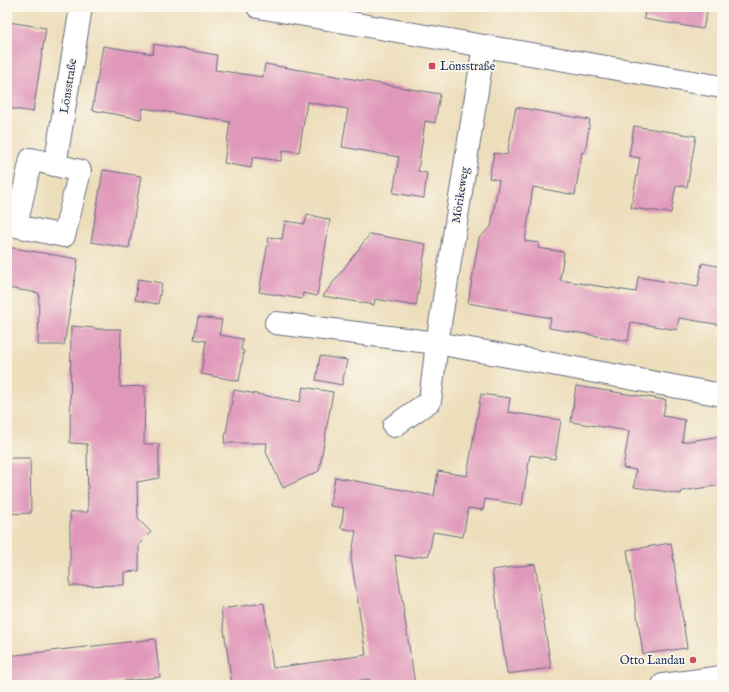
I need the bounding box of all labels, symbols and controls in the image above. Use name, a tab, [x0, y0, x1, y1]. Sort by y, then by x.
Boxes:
street label: Lönsstraße	[57, 57, 80, 115]
place label: Lönsstraße	[440, 59, 496, 74]
marker: Lönsstraße	[427, 61, 437, 71]
street label: Mörikeweg	[449, 165, 472, 224]
place label: Otto Landau	[620, 653, 685, 668]
marker: Otto Landau	[688, 655, 698, 665]

